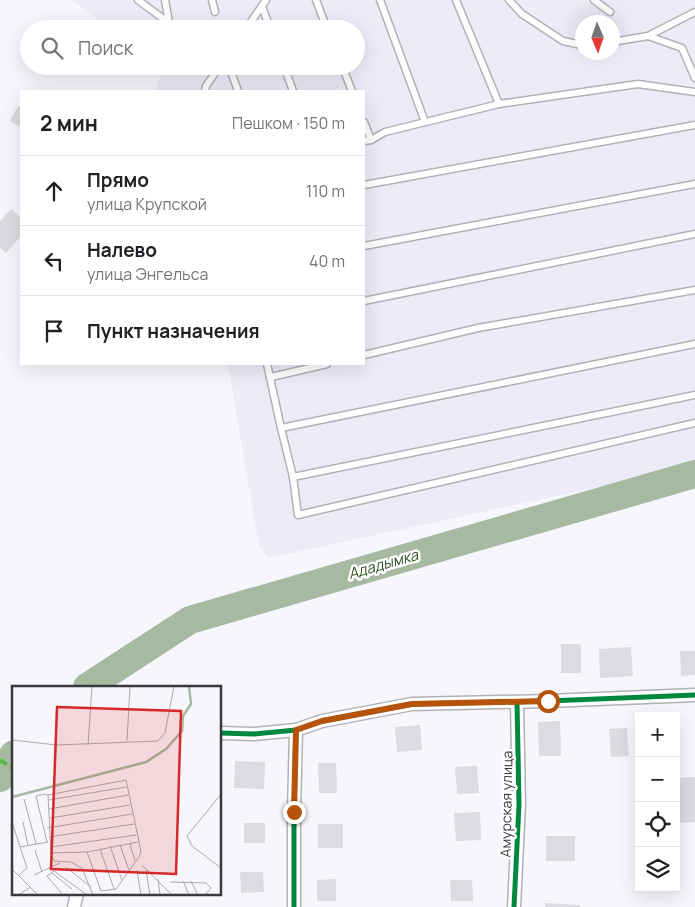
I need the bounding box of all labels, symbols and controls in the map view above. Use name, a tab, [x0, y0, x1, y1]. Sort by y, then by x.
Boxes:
north arrow	[575, 15, 620, 60]
search box	[20, 20, 365, 75]
icon: search	[38, 34, 66, 62]
text: Поиск	[78, 35, 133, 61]
text: 2 мин	[40, 109, 98, 137]
text: Пешком · 150 m	[232, 112, 345, 134]
text: Прямо	[87, 167, 149, 193]
icon: ahead	[40, 177, 68, 205]
text: 110 m	[306, 180, 345, 202]
text: улица Крупской	[87, 193, 207, 215]
text: Налево	[87, 237, 157, 263]
icon: left	[40, 247, 68, 275]
text: 40 m	[309, 250, 345, 272]
text: улица Энгельса	[87, 263, 208, 285]
icon: arrive	[40, 317, 68, 345]
text: Пункт назначения	[87, 318, 260, 344]
water label: Ададымка	[346, 544, 421, 584]
inset map	[12, 686, 221, 894]
route start	[537, 690, 560, 713]
map controls	[635, 712, 680, 892]
button: +	[635, 712, 680, 757]
street label: Амурская улица	[496, 750, 516, 858]
button: −	[635, 757, 680, 802]
route end	[283, 801, 306, 824]
button: locate	[635, 802, 680, 847]
button: layers	[635, 847, 680, 892]

